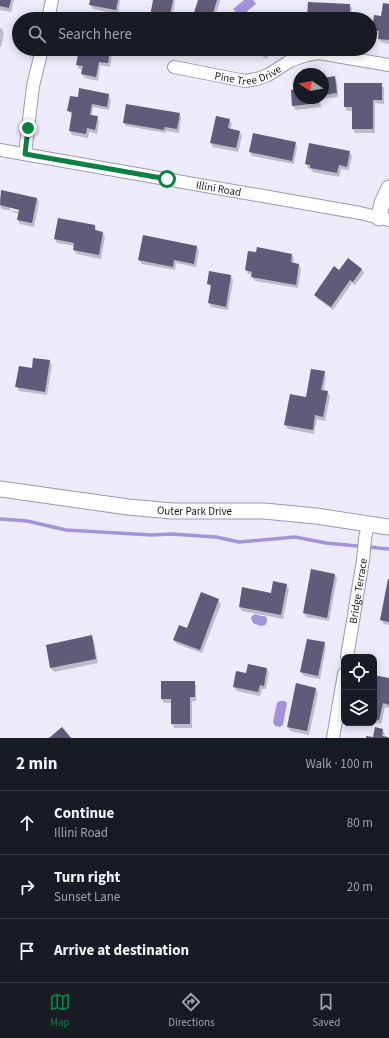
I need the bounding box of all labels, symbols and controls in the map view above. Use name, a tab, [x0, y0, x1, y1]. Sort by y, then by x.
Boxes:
search box	[12, 12, 377, 56]
icon: search	[26, 23, 48, 45]
text: Search here	[58, 24, 132, 45]
street label: Pine Tree Drive	[213, 61, 285, 89]
north arrow	[293, 68, 329, 104]
route end	[19, 119, 37, 137]
route start	[158, 170, 176, 188]
street label: Illini Road	[195, 177, 242, 200]
street label: Outer Park Drive	[156, 503, 233, 519]
street label: Bridge Terrace	[346, 557, 371, 625]
map controls	[341, 654, 377, 726]
button: locate	[341, 654, 377, 690]
button: layers	[341, 690, 377, 726]
text: 2 min	[16, 752, 57, 776]
text: Walk · 100 m	[305, 755, 373, 773]
text: Continue	[54, 803, 114, 824]
icon: ahead	[16, 812, 38, 834]
text: 80 m	[347, 814, 373, 832]
text: Illini Road	[54, 824, 108, 842]
text: Turn right	[54, 867, 120, 888]
icon: right	[16, 876, 38, 898]
text: 20 m	[347, 878, 373, 896]
text: Sunset Lane	[54, 888, 120, 906]
icon: arrive	[16, 940, 38, 962]
text: Arrive at destination	[54, 940, 189, 961]
tab: Map	[49, 991, 71, 1030]
tab: Directions	[168, 991, 215, 1030]
tab: Saved	[312, 991, 340, 1030]

